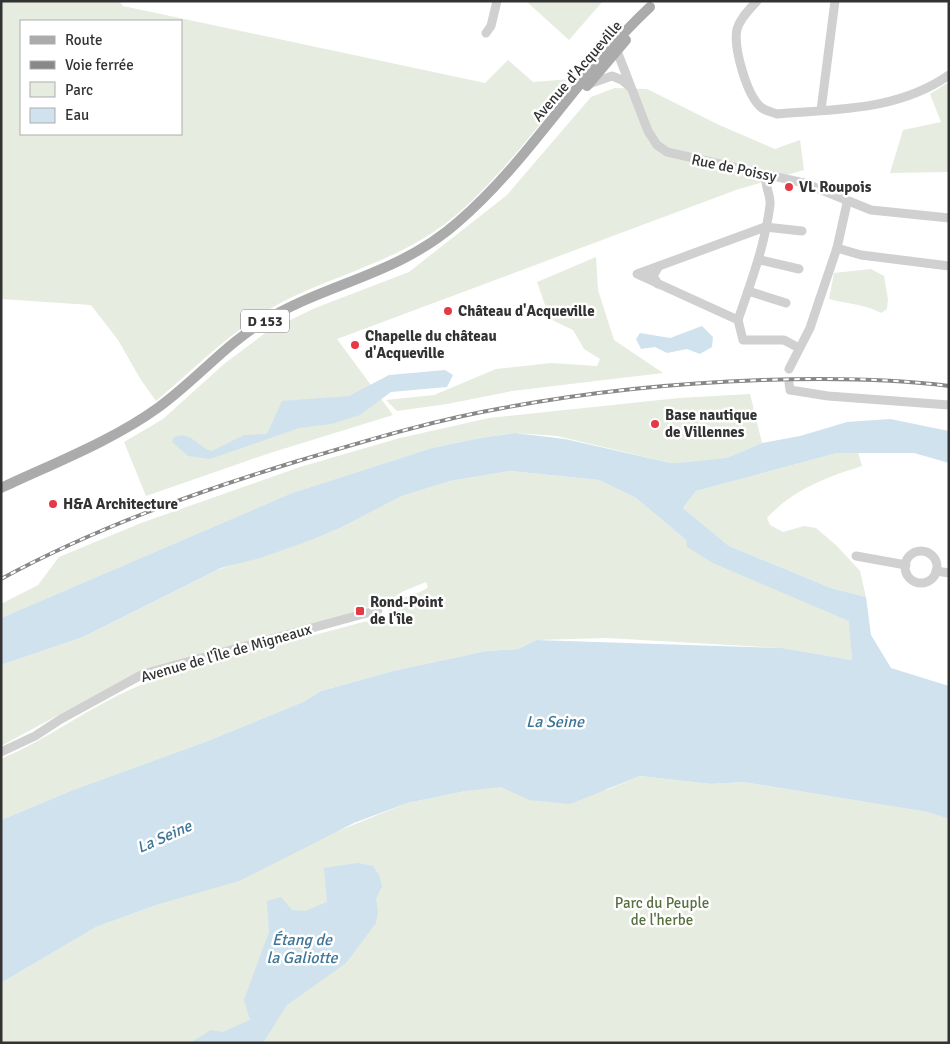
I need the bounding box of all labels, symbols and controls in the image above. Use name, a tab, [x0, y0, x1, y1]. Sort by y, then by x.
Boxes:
street label: Avenue d'Acqueville	[528, 17, 626, 125]
legend	[20, 20, 182, 135]
text: Route	[65, 31, 102, 49]
text: Voie ferrée	[65, 56, 134, 74]
text: Parc	[65, 81, 93, 99]
text: Eau	[65, 106, 89, 124]
street label: Rue de Poissy	[690, 150, 778, 186]
place label: VL Roupois	[799, 178, 872, 196]
marker: VL Roupois	[783, 181, 795, 193]
place label: Château d'Acqueville	[458, 302, 595, 320]
marker: Château d'Acqueville	[442, 305, 454, 317]
road number: D 153	[241, 310, 289, 332]
place label: Chapelle du château d'Acqueville	[365, 327, 497, 362]
marker: Chapelle du château d'Acqueville	[349, 339, 361, 351]
place label: Base nautique de Villennes	[665, 406, 757, 441]
marker: Base nautique de Villennes	[649, 418, 661, 430]
place label: H&A Architecture	[63, 495, 178, 513]
marker: H&A Architecture	[47, 498, 59, 510]
place label: Rond-Point de l'île	[370, 593, 444, 628]
marker: Rond-Point de l'île	[354, 605, 366, 617]
street label: Avenue de l'Île de Migneaux	[139, 620, 314, 686]
water label: La Seine	[526, 712, 585, 732]
water label: La Seine	[134, 816, 196, 858]
park label: Parc du Peuple de l'herbe	[615, 894, 709, 929]
water label: Étang de la Galiotte	[267, 930, 338, 968]

